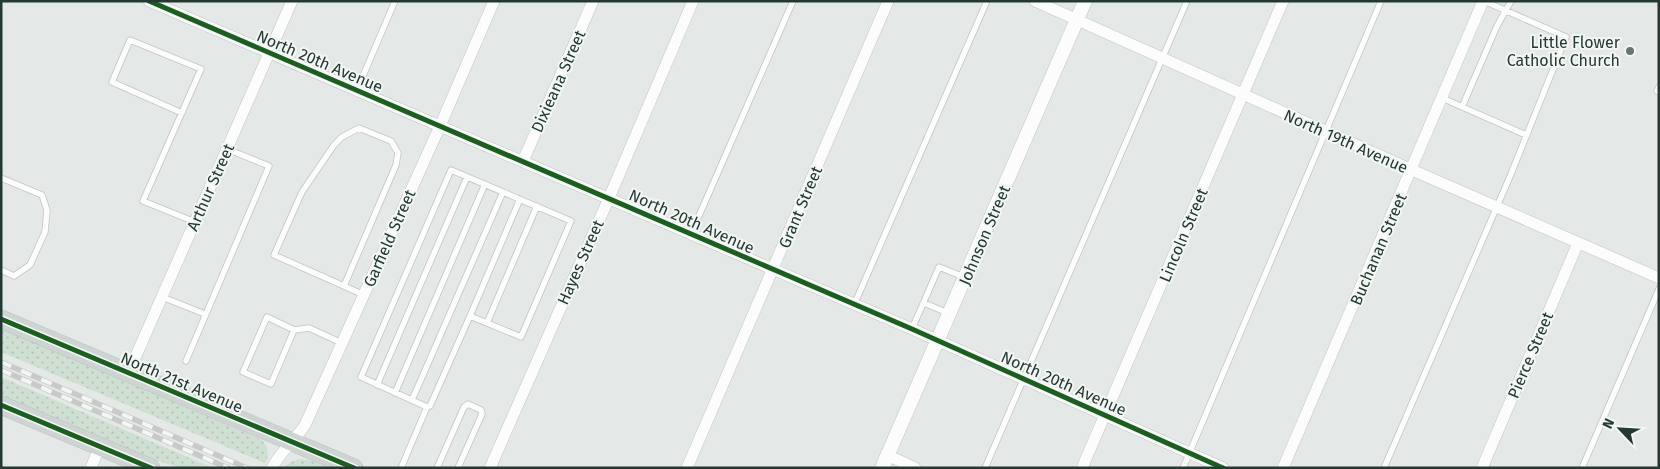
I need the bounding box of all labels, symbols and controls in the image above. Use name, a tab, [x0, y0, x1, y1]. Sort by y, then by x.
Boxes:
street label: North 20th Avenue	[254, 26, 386, 97]
street label: Dixieana Street	[527, 27, 590, 135]
place label: Little Flower Catholic Church	[1507, 33, 1621, 70]
marker: Little Flower Catholic Church	[1624, 45, 1636, 57]
street label: North 19th Avenue	[1281, 106, 1411, 177]
street label: Arthur Street	[183, 140, 238, 234]
street label: Grant Street	[775, 163, 826, 251]
street label: Johnson Street	[955, 182, 1014, 288]
street label: North 20th Avenue	[626, 185, 757, 258]
street label: Lincoln Street	[1155, 185, 1212, 285]
street label: Garfield Street	[359, 186, 420, 290]
street label: Buchanan Street	[1346, 190, 1411, 308]
street label: Hayes Street	[553, 217, 608, 308]
street label: Pierce Street	[1504, 309, 1557, 401]
street label: North 20th Avenue	[998, 347, 1129, 420]
street label: North 21st Avenue	[118, 348, 246, 417]
north arrow	[1595, 404, 1645, 454]
text: N	[1599, 416, 1618, 432]

